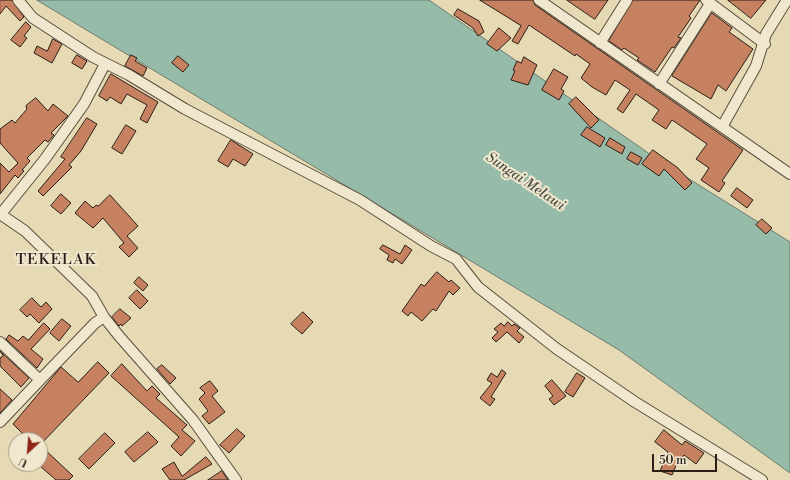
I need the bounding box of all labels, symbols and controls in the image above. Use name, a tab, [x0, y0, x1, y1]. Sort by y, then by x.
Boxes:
water label: Sungai Melawi	[482, 149, 568, 215]
district label: TEKELAK	[16, 251, 96, 269]
north arrow	[8, 432, 48, 472]
scale bar	[654, 446, 719, 472]
text: 50 m	[659, 453, 687, 468]
text: U	[16, 454, 30, 470]

